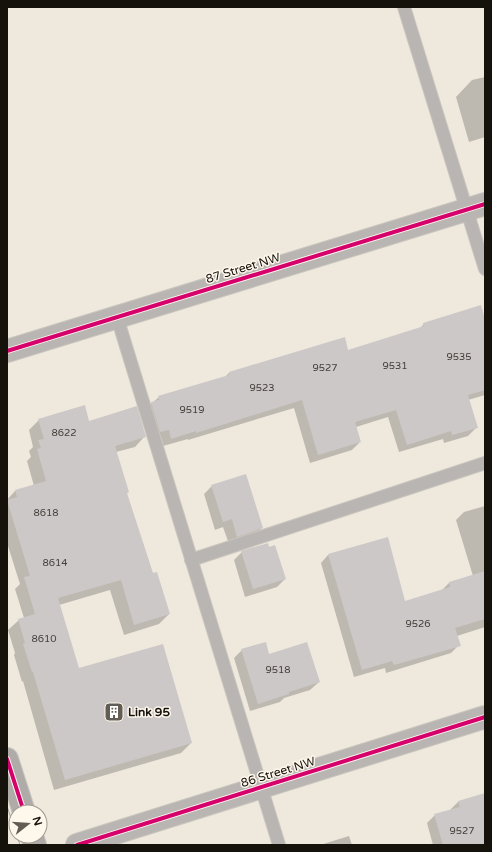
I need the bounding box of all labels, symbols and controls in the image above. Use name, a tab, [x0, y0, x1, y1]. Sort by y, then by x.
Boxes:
street label: 87 Street NW	[204, 250, 282, 286]
house number: 9535	[446, 351, 472, 363]
house number: 9531	[382, 360, 408, 372]
house number: 9527	[312, 362, 338, 374]
house number: 9523	[249, 382, 275, 394]
house number: 9519	[179, 404, 205, 416]
house number: 8622	[51, 427, 77, 439]
house number: 8618	[33, 507, 59, 519]
house number: 8614	[42, 557, 68, 569]
house number: 9526	[405, 618, 431, 630]
house number: 8610	[31, 633, 57, 645]
house number: 9518	[265, 664, 291, 676]
building icon: Link 95	[103, 701, 125, 723]
place label: Link 95	[128, 705, 170, 719]
street label: 86 Street NW	[239, 754, 317, 790]
north arrow	[8, 804, 48, 844]
text: N	[30, 815, 45, 827]
house number: 9527	[449, 825, 475, 837]

